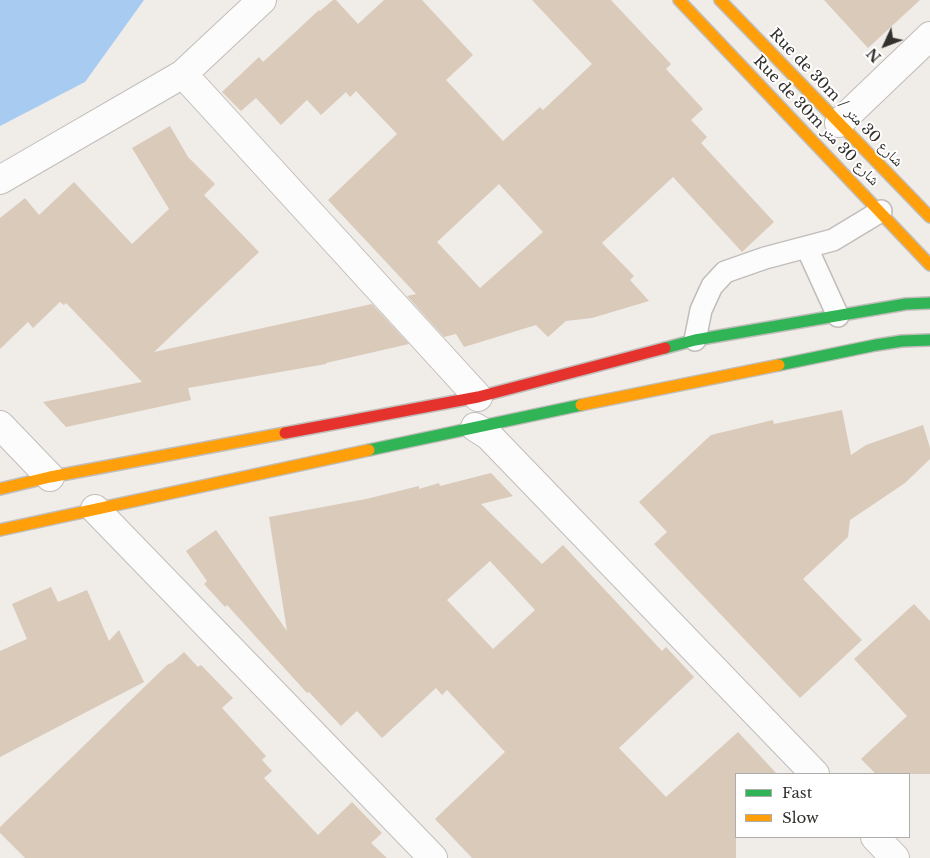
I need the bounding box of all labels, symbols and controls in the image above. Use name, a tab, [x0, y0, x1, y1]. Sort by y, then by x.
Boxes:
north arrow	[860, 20, 910, 70]
street label: Rue de 30m / شارع 30 متر	[765, 25, 907, 171]
text: N	[863, 44, 885, 66]
street label: Rue de 30m شارع 30 متر	[749, 52, 883, 190]
legend	[735, 773, 910, 838]
text: Fast	[782, 783, 812, 802]
text: Slow	[782, 808, 819, 827]

